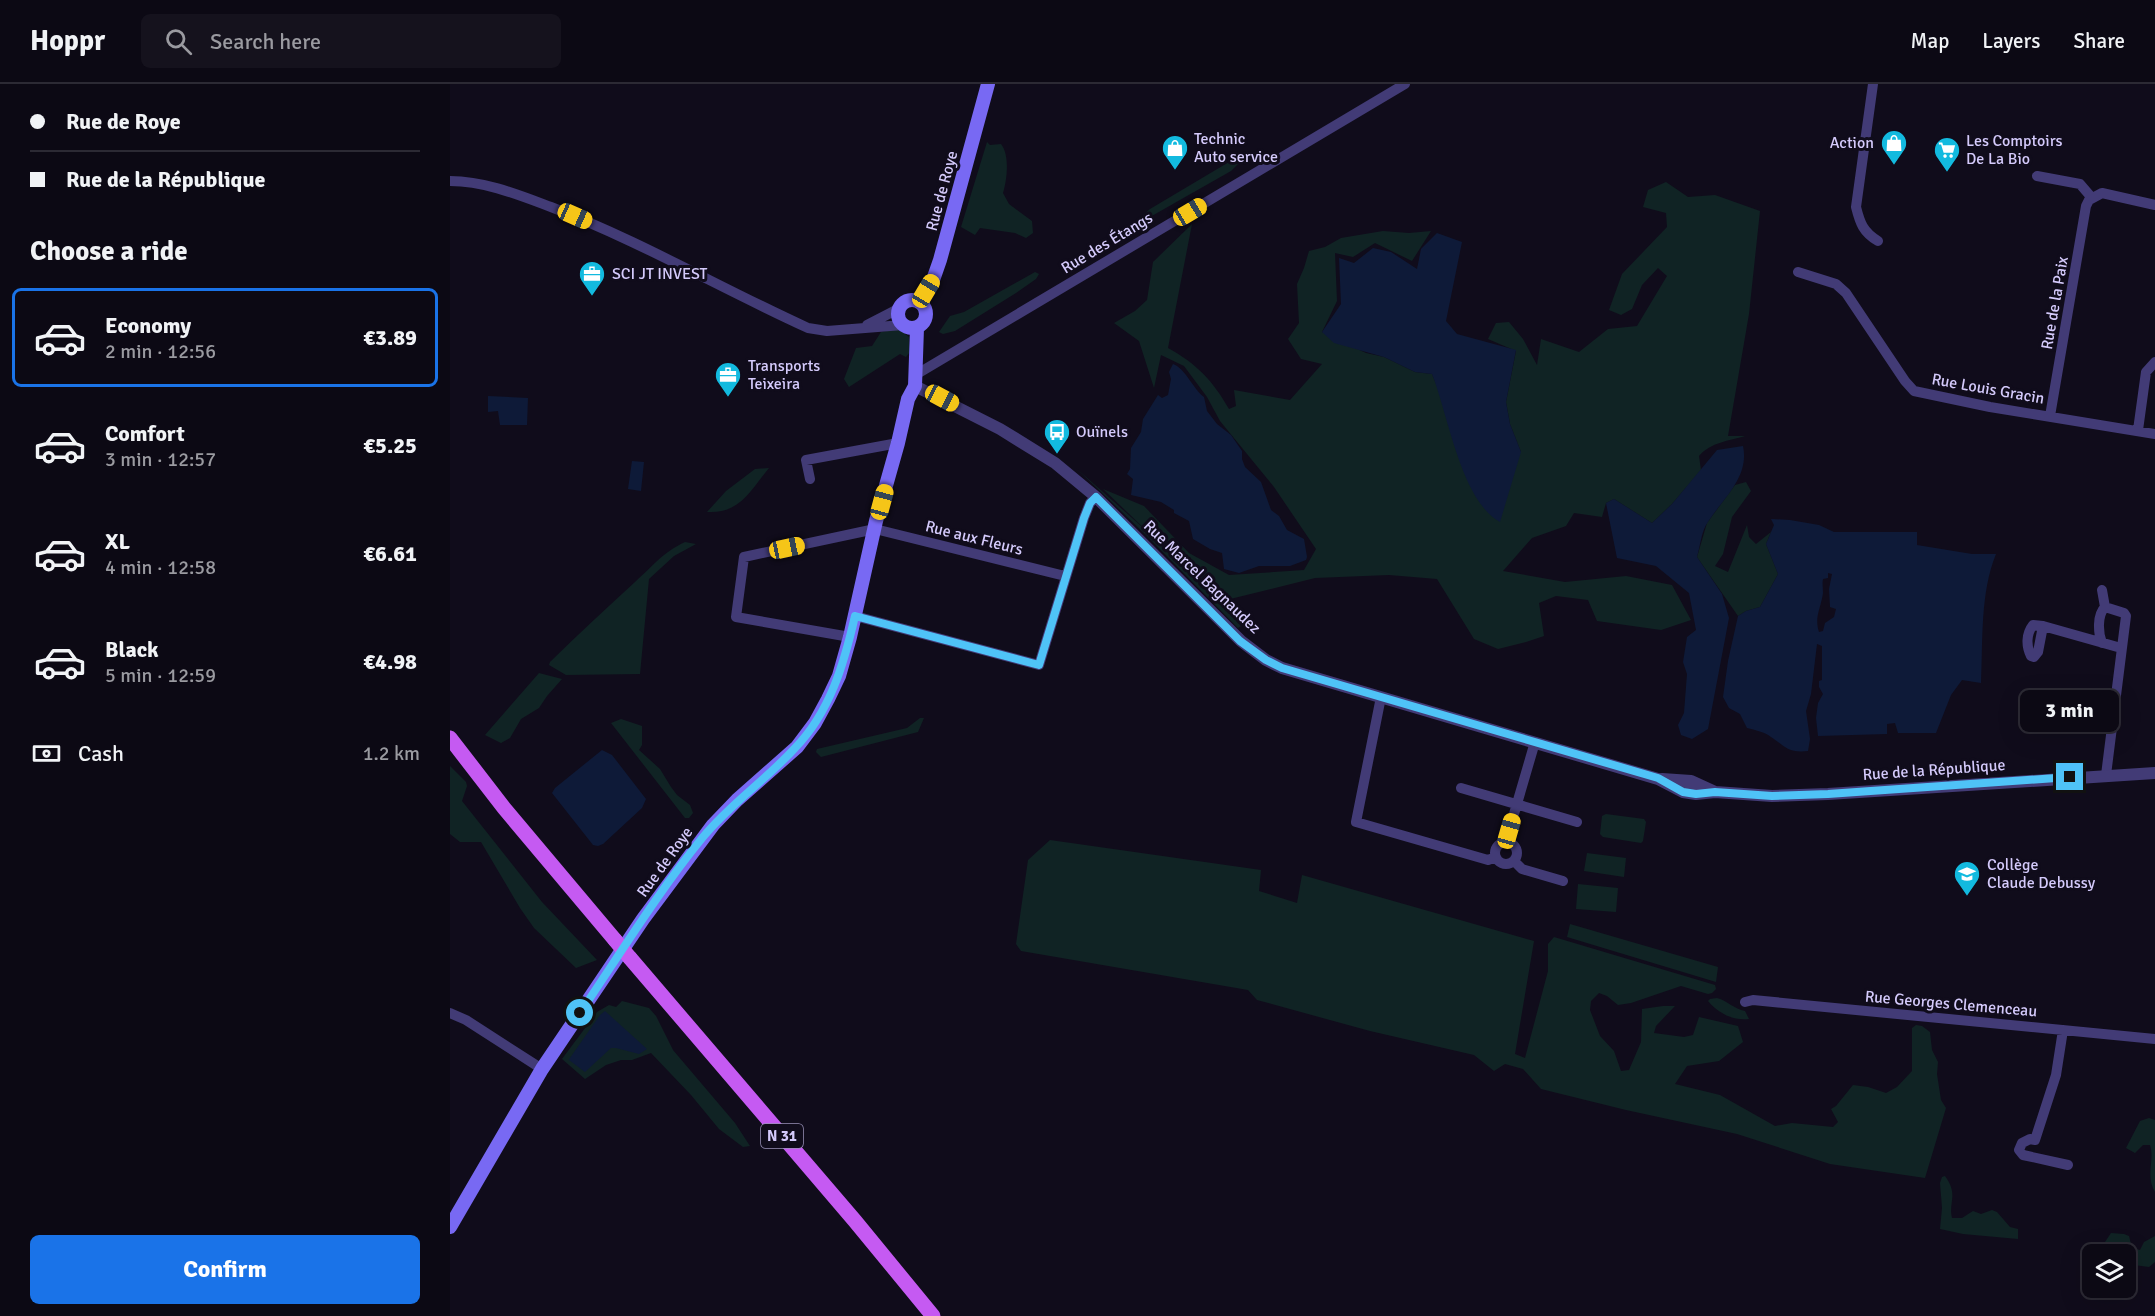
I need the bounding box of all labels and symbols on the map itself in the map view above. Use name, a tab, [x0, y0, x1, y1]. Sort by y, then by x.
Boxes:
shop icon: Action	[1879, 128, 1909, 166]
place label: Technic Auto service	[1194, 129, 1278, 167]
place label: Les Comptoirs De La Bio	[1966, 131, 2063, 169]
shop icon: Technic Auto service	[1160, 133, 1190, 171]
place label: Action	[1830, 133, 1874, 153]
supermarket icon: Les Comptoirs De La Bio	[1932, 135, 1962, 173]
street label: Rue de Roye	[922, 149, 962, 233]
car	[1170, 195, 1210, 229]
car	[555, 200, 595, 232]
street label: Rue des Étangs	[1058, 208, 1156, 278]
street label: Rue de la Paix	[2037, 254, 2073, 351]
office icon: SCI JT INVEST	[577, 259, 607, 297]
place label: SCI JT INVEST	[612, 264, 708, 284]
car	[909, 271, 943, 311]
place label: Transports Teixeira	[748, 356, 820, 394]
office icon: Transports Teixeira	[713, 360, 743, 398]
street label: Rue Louis Gracin	[1930, 369, 2046, 409]
car	[922, 382, 962, 414]
bus stop icon: Ouïnels	[1042, 417, 1072, 455]
place label: Ouïnels	[1076, 422, 1128, 442]
car	[869, 482, 895, 522]
street label: Rue aux Fleurs	[923, 516, 1025, 560]
street label: Rue Marcel Bagnaudez	[1139, 516, 1265, 638]
car	[768, 535, 806, 561]
callout: 3 min	[2020, 690, 2120, 732]
street label: Rue de la République	[1862, 755, 2006, 785]
route end	[2056, 763, 2083, 790]
car	[1495, 811, 1523, 851]
street label: Rue de Roye	[633, 823, 697, 901]
place label: Collège Claude Debussy	[1987, 855, 2096, 893]
school or university icon: Collège Claude Debussy	[1952, 859, 1982, 897]
street label: Rue Georges Clemenceau	[1864, 987, 2038, 1021]
route start	[566, 999, 593, 1026]
road number: N 31	[761, 1124, 803, 1148]

